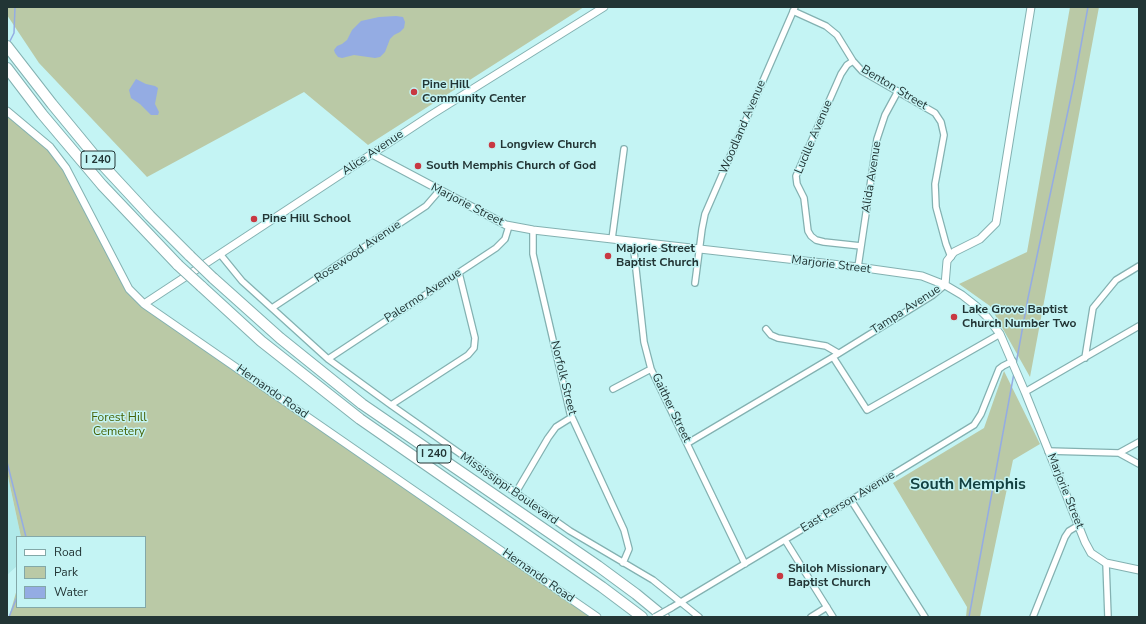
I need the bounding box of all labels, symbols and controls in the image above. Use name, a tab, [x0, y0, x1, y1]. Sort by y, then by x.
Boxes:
street label: Benton Street	[858, 63, 930, 113]
place label: Pine Hill Community Center	[422, 78, 526, 106]
street label: Woodland Avenue	[717, 78, 769, 176]
marker: Pine Hill Community Center	[409, 87, 419, 97]
street label: Lucille Avenue	[792, 98, 836, 176]
street label: Alice Avenue	[340, 127, 406, 179]
place label: Longview Church	[500, 138, 597, 152]
marker: Longview Church	[487, 140, 497, 150]
street label: Alida Avenue	[859, 140, 885, 214]
road number: I 240	[81, 151, 115, 169]
place label: South Memphis Church of God	[426, 159, 596, 173]
marker: South Memphis Church of God	[413, 161, 423, 171]
street label: Marjorie Street	[428, 180, 506, 230]
place label: Pine Hill School	[262, 212, 351, 226]
marker: Pine Hill School	[249, 214, 259, 224]
street label: Rosewood Avenue	[312, 218, 404, 286]
place label: Majorie Street Baptist Church	[616, 242, 699, 270]
marker: Majorie Street Baptist Church	[603, 251, 613, 261]
street label: Marjorie Street	[791, 253, 871, 277]
street label: Palermo Avenue	[382, 266, 464, 326]
street label: Tampa Avenue	[868, 282, 944, 338]
place label: Lake Grove Baptist Church Number Two	[962, 303, 1076, 331]
marker: Lake Grove Baptist Church Number Two	[949, 312, 959, 322]
street label: Norfolk Street	[547, 339, 579, 417]
street label: Hernando Road	[233, 362, 311, 422]
street label: Gaither Street	[648, 371, 694, 445]
park label: Forest Hill Cemetery	[91, 411, 147, 439]
road number: I 240	[417, 445, 451, 463]
street label: Mississippi Boulevard	[457, 450, 561, 528]
street label: Marjorie Street	[1043, 451, 1087, 531]
street label: East Person Avenue	[798, 468, 898, 536]
district label: South Memphis	[910, 475, 1026, 495]
legend	[16, 536, 146, 608]
text: Road	[54, 544, 82, 560]
street label: Hernando Road	[499, 546, 577, 606]
place label: Shiloh Missionary Baptist Church	[788, 562, 887, 590]
text: Park	[54, 564, 78, 580]
marker: Shiloh Missionary Baptist Church	[775, 571, 785, 581]
text: Water	[54, 584, 88, 600]

